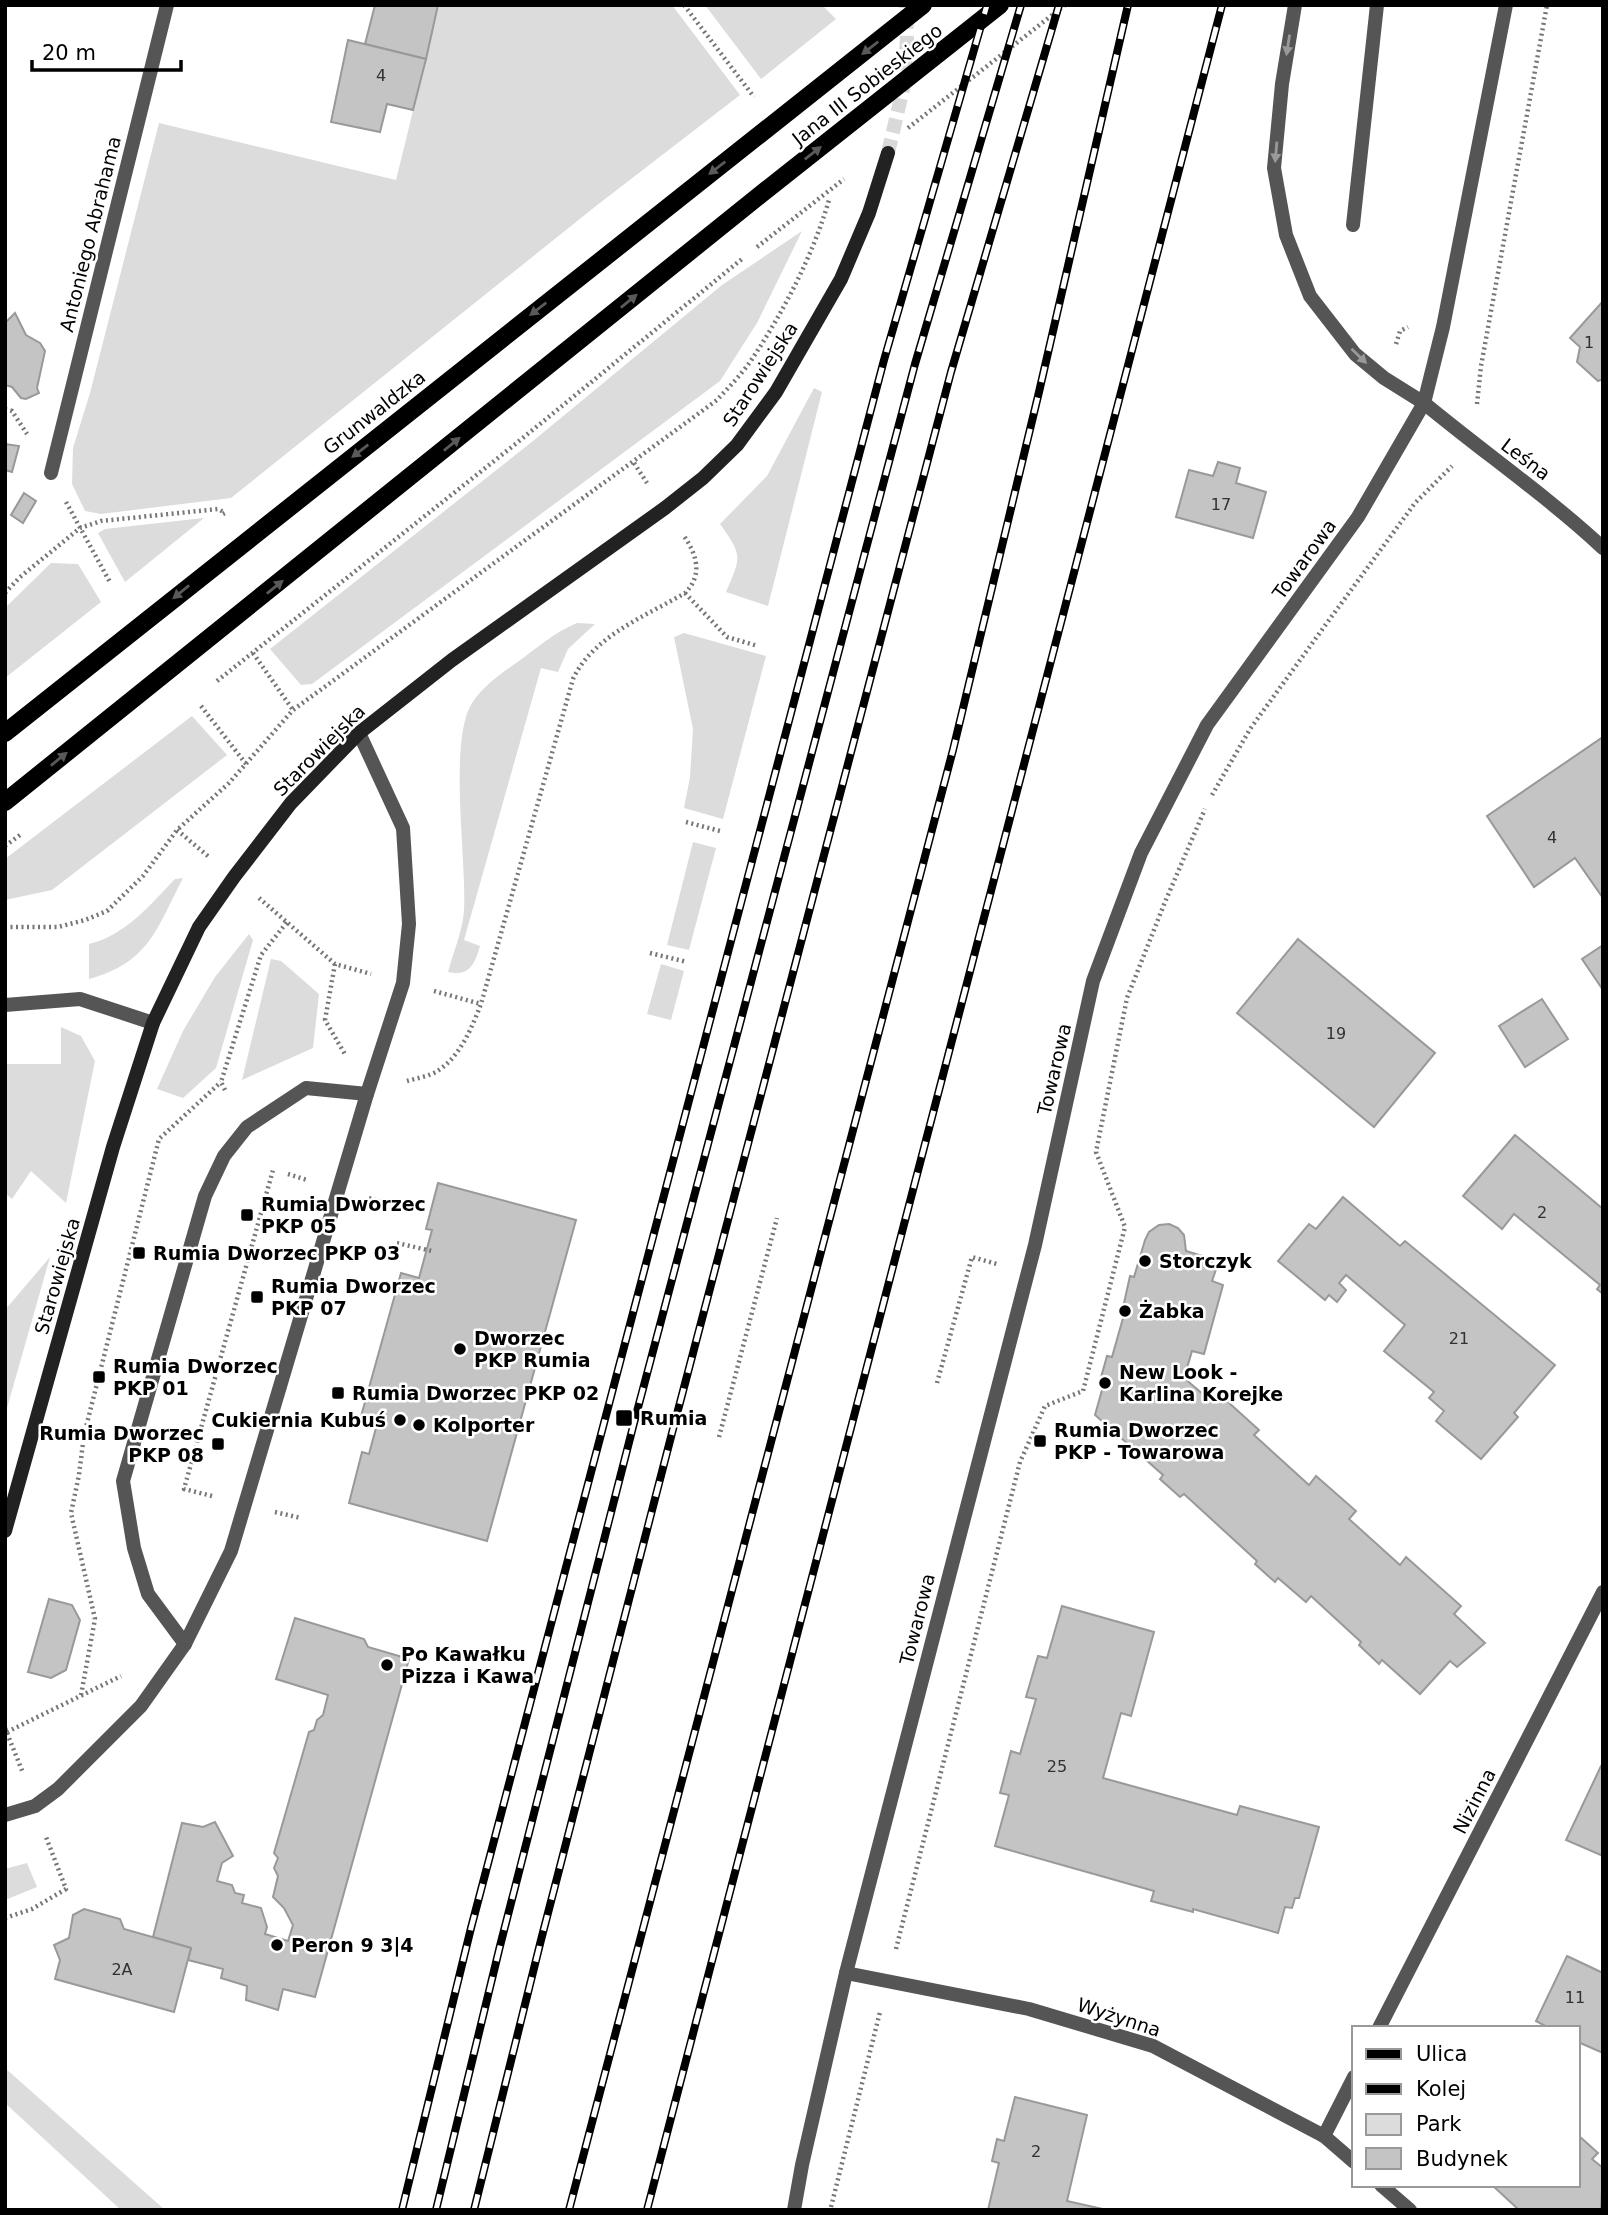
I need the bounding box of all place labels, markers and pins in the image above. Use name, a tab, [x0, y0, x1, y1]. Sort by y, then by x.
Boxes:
place label: Rumia Dworzec PKP 05	[261, 1193, 426, 1237]
marker: Rumia Dworzec PKP 05	[239, 1207, 255, 1223]
place label: Rumia Dworzec PKP 03	[153, 1242, 400, 1264]
marker: Rumia Dworzec PKP 03	[131, 1245, 147, 1261]
place label: Storczyk	[1159, 1250, 1252, 1272]
marker: Storczyk	[1137, 1253, 1153, 1269]
place label: Rumia Dworzec PKP 07	[271, 1275, 436, 1319]
marker: Rumia Dworzec PKP 07	[249, 1289, 265, 1305]
place label: Żabka	[1139, 1299, 1205, 1322]
marker: Żabka	[1117, 1303, 1133, 1319]
place label: Dworzec PKP Rumia	[474, 1327, 590, 1371]
marker: Dworzec PKP Rumia	[452, 1341, 468, 1357]
place label: Rumia Dworzec PKP 01	[113, 1355, 278, 1399]
place label: New Look - Karlina Korejke	[1119, 1361, 1283, 1405]
marker: Rumia Dworzec PKP 01	[91, 1369, 107, 1385]
marker: New Look - Karlina Korejke	[1097, 1375, 1113, 1391]
place label: Rumia Dworzec PKP 02	[352, 1382, 599, 1404]
marker: Rumia Dworzec PKP 02	[330, 1385, 346, 1401]
place label: Rumia	[640, 1407, 707, 1429]
marker: Rumia	[614, 1408, 634, 1428]
place label: Cukiernia Kubuś	[211, 1409, 386, 1431]
marker: Cukiernia Kubuś	[392, 1412, 408, 1428]
place label: Kolporter	[433, 1414, 535, 1436]
marker: Kolporter	[411, 1417, 427, 1433]
place label: Rumia Dworzec PKP - Towarowa	[1054, 1419, 1224, 1463]
place label: Rumia Dworzec PKP 08	[39, 1422, 204, 1466]
marker: Rumia Dworzec PKP - Towarowa	[1032, 1433, 1048, 1449]
marker: Rumia Dworzec PKP 08	[210, 1436, 226, 1452]
place label: Po Kawałku Pizza i Kawa	[401, 1643, 534, 1687]
marker: Po Kawałku Pizza i Kawa	[379, 1657, 395, 1673]
place label: Peron 9 3|4	[291, 1934, 414, 1957]
marker: Peron 9 3|4	[269, 1937, 285, 1953]

